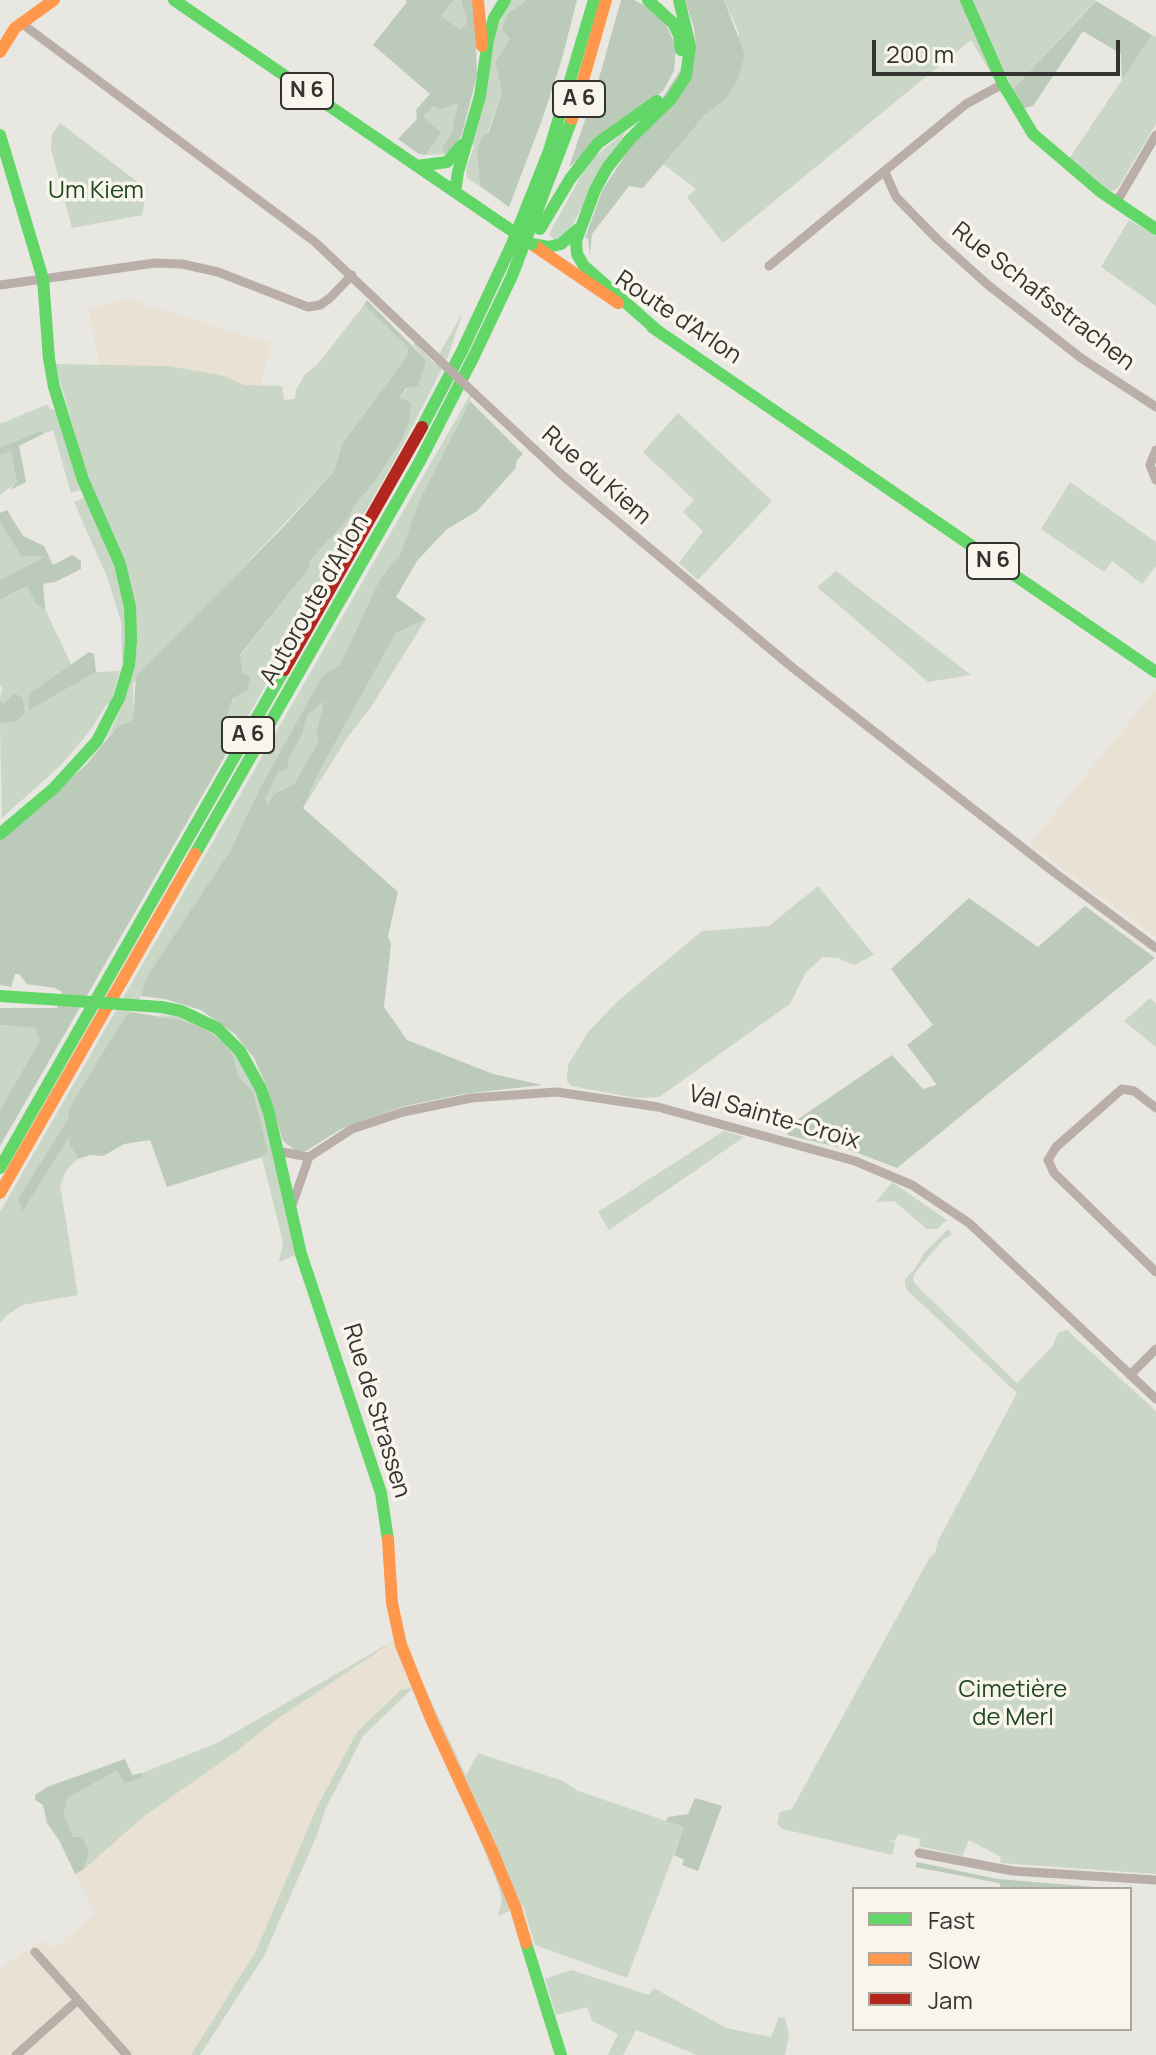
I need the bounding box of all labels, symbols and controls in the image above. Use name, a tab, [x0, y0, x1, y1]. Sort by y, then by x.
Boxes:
scale bar	[876, 24, 1124, 74]
text: 200 m	[886, 37, 954, 70]
road number: N 6	[281, 73, 333, 109]
road number: A 6	[553, 81, 605, 117]
park label: Um Kiem	[48, 177, 144, 205]
street label: Rue Schafsstrachen	[946, 217, 1140, 377]
street label: Route d'Arlon	[609, 265, 747, 371]
street label: Rue du Kiem	[535, 421, 657, 531]
street label: Autoroute d'Arlon	[255, 510, 375, 690]
road number: N 6	[967, 543, 1019, 579]
road number: A 6	[222, 717, 274, 753]
street label: Val Sainte-Croix	[685, 1080, 863, 1156]
street label: Rue de Strassen	[336, 1321, 416, 1501]
park label: Cimetière de Merl	[959, 1676, 1067, 1732]
legend	[852, 1887, 1132, 2031]
text: Fast	[928, 1903, 975, 1936]
text: Slow	[928, 1943, 981, 1976]
text: Jam	[928, 1983, 973, 2016]

